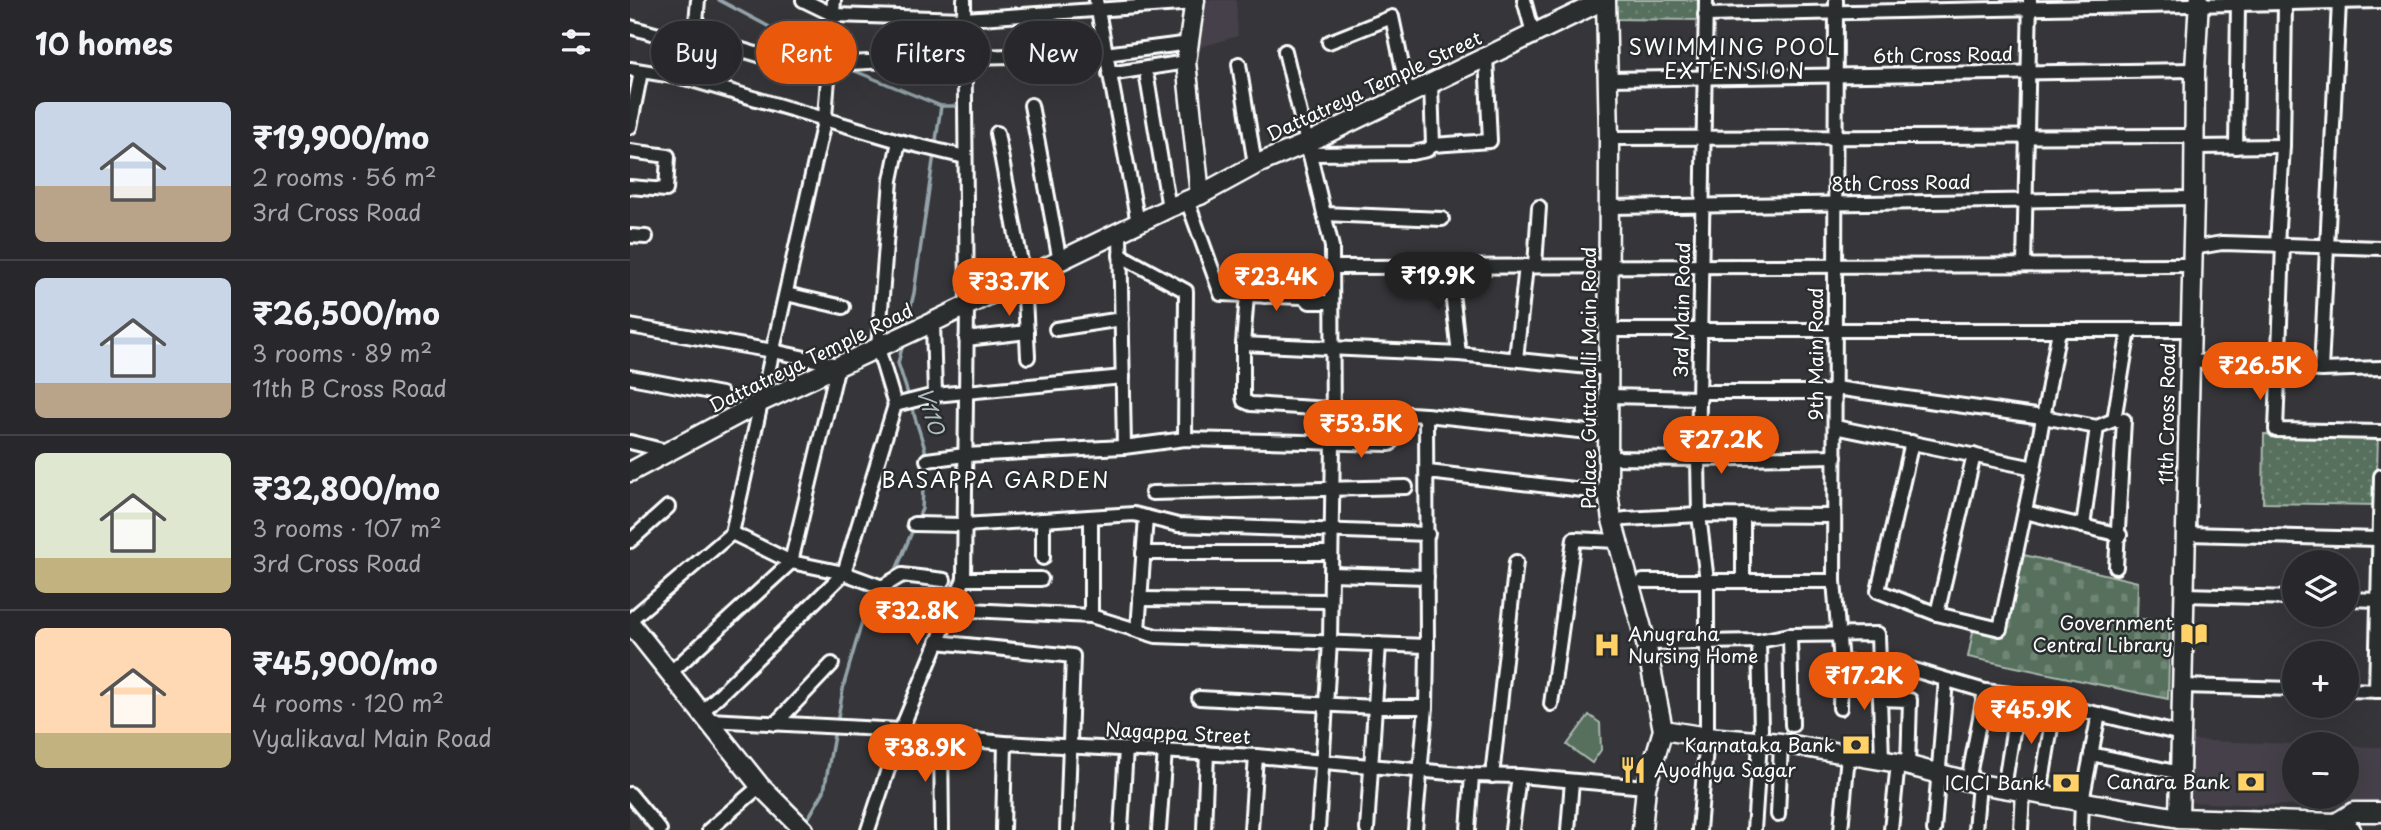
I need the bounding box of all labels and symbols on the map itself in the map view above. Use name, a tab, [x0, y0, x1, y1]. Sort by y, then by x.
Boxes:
street label: Dattatreya Temple Street	[1261, 23, 1486, 147]
district label: SWIMMING POOL EXTENSION	[1629, 30, 1841, 86]
street label: 6th Cross Road	[1873, 39, 2013, 69]
street label: 8th Cross Road	[1831, 167, 1971, 197]
street label: 3rd Main Road	[1666, 242, 1696, 378]
street label: Palace Guttahalli Main Road	[1574, 247, 1602, 509]
pin: ₹19.9K	[1381, 252, 1495, 312]
pin: ₹23.4K	[1219, 254, 1333, 313]
pin: ₹33.7K	[952, 258, 1066, 318]
street label: 9th Main Road	[1801, 288, 1829, 420]
street label: Dattatreya Temple Road	[704, 295, 917, 419]
pin: ₹26.5K	[2203, 342, 2317, 402]
street label: 11th Cross Road	[2151, 343, 2181, 485]
water label: V110	[910, 383, 955, 439]
pin: ₹53.5K	[1304, 400, 1418, 460]
pin: ₹27.2K	[1664, 416, 1778, 476]
district label: BASAPPA GARDEN	[882, 463, 1110, 495]
pin: ₹32.8K	[860, 588, 974, 647]
place label: Government Central Library	[2032, 608, 2173, 658]
place label: Anugraha Nursing Home	[1628, 619, 1758, 669]
library icon: Government Central Library	[2179, 619, 2209, 649]
hospital icon: Anugraha Nursing Home	[1592, 630, 1622, 660]
pin: ₹17.2K	[1807, 652, 1921, 712]
pin: ₹45.9K	[1974, 686, 2088, 746]
street label: Nagappa Street	[1105, 714, 1252, 750]
pin: ₹38.9K	[868, 724, 982, 784]
place label: Karnataka Bank	[1685, 730, 1835, 758]
bank icon: Karnataka Bank	[1841, 730, 1871, 760]
restaurant icon: Ayodhya Sagar	[1618, 755, 1648, 785]
place label: Ayodhya Sagar	[1654, 755, 1796, 783]
place label: Canara Bank	[2106, 767, 2230, 795]
bank icon: Canara Bank	[2236, 767, 2266, 797]
place label: ICICI Bank	[1945, 768, 2045, 796]
bank icon: ICICI Bank	[2051, 768, 2081, 798]

